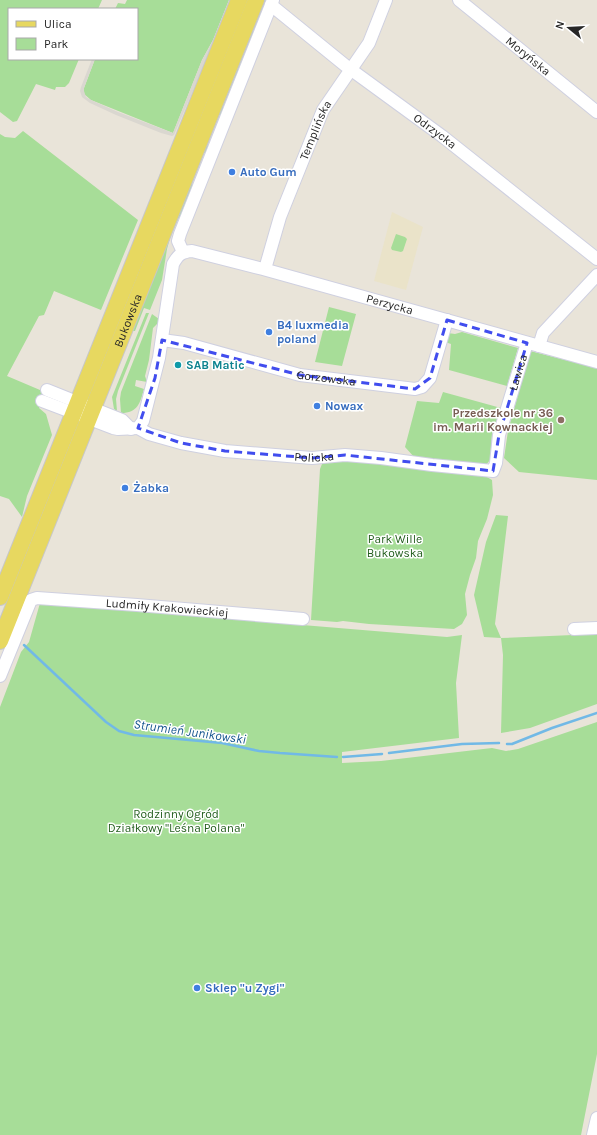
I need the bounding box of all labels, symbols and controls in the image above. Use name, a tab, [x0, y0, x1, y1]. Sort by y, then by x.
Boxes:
legend	[8, 8, 138, 60]
north arrow	[549, 8, 589, 48]
text: Ulica	[44, 17, 72, 31]
text: N	[553, 19, 567, 31]
street label: Moryńska	[503, 34, 553, 78]
text: Park	[44, 37, 69, 51]
street label: Templińska	[297, 98, 335, 162]
street label: Odrzycka	[411, 111, 459, 152]
place label: Auto Gum	[240, 165, 297, 179]
marker: Auto Gum	[227, 167, 237, 177]
street label: Perzycka	[365, 291, 415, 317]
street label: Bukowska	[111, 292, 145, 349]
place label: B4 luxmedia poland	[277, 318, 349, 346]
marker: B4 luxmedia poland	[264, 327, 274, 337]
street label: Ławica	[506, 352, 530, 392]
place label: SAB Matic	[186, 358, 245, 372]
marker: SAB Matic	[173, 360, 183, 370]
street label: Gorzowska	[296, 368, 357, 389]
place label: Nowax	[325, 399, 364, 413]
marker: Nowax	[312, 401, 322, 411]
place label: Przedszkole nr 36 im. Marii Kownackiej	[433, 406, 553, 434]
marker: Przedszkole nr 36 im. Marii Kownackiej	[556, 415, 566, 425]
street label: Policka	[294, 449, 335, 465]
place label: Żabka	[133, 481, 169, 495]
marker: Żabka	[120, 483, 130, 493]
park label: Park Wille Bukowska	[367, 532, 423, 560]
street label: Ludmiły Krakowieckiej	[105, 596, 229, 620]
water label: Strumień Junikowski	[133, 716, 248, 747]
park label: Rodzinny Ogród Działkowy "Leśna Polana"	[108, 807, 245, 835]
place label: Sklep "u Zygi"	[205, 981, 285, 995]
marker: Sklep "u Zygi"	[192, 983, 202, 993]

